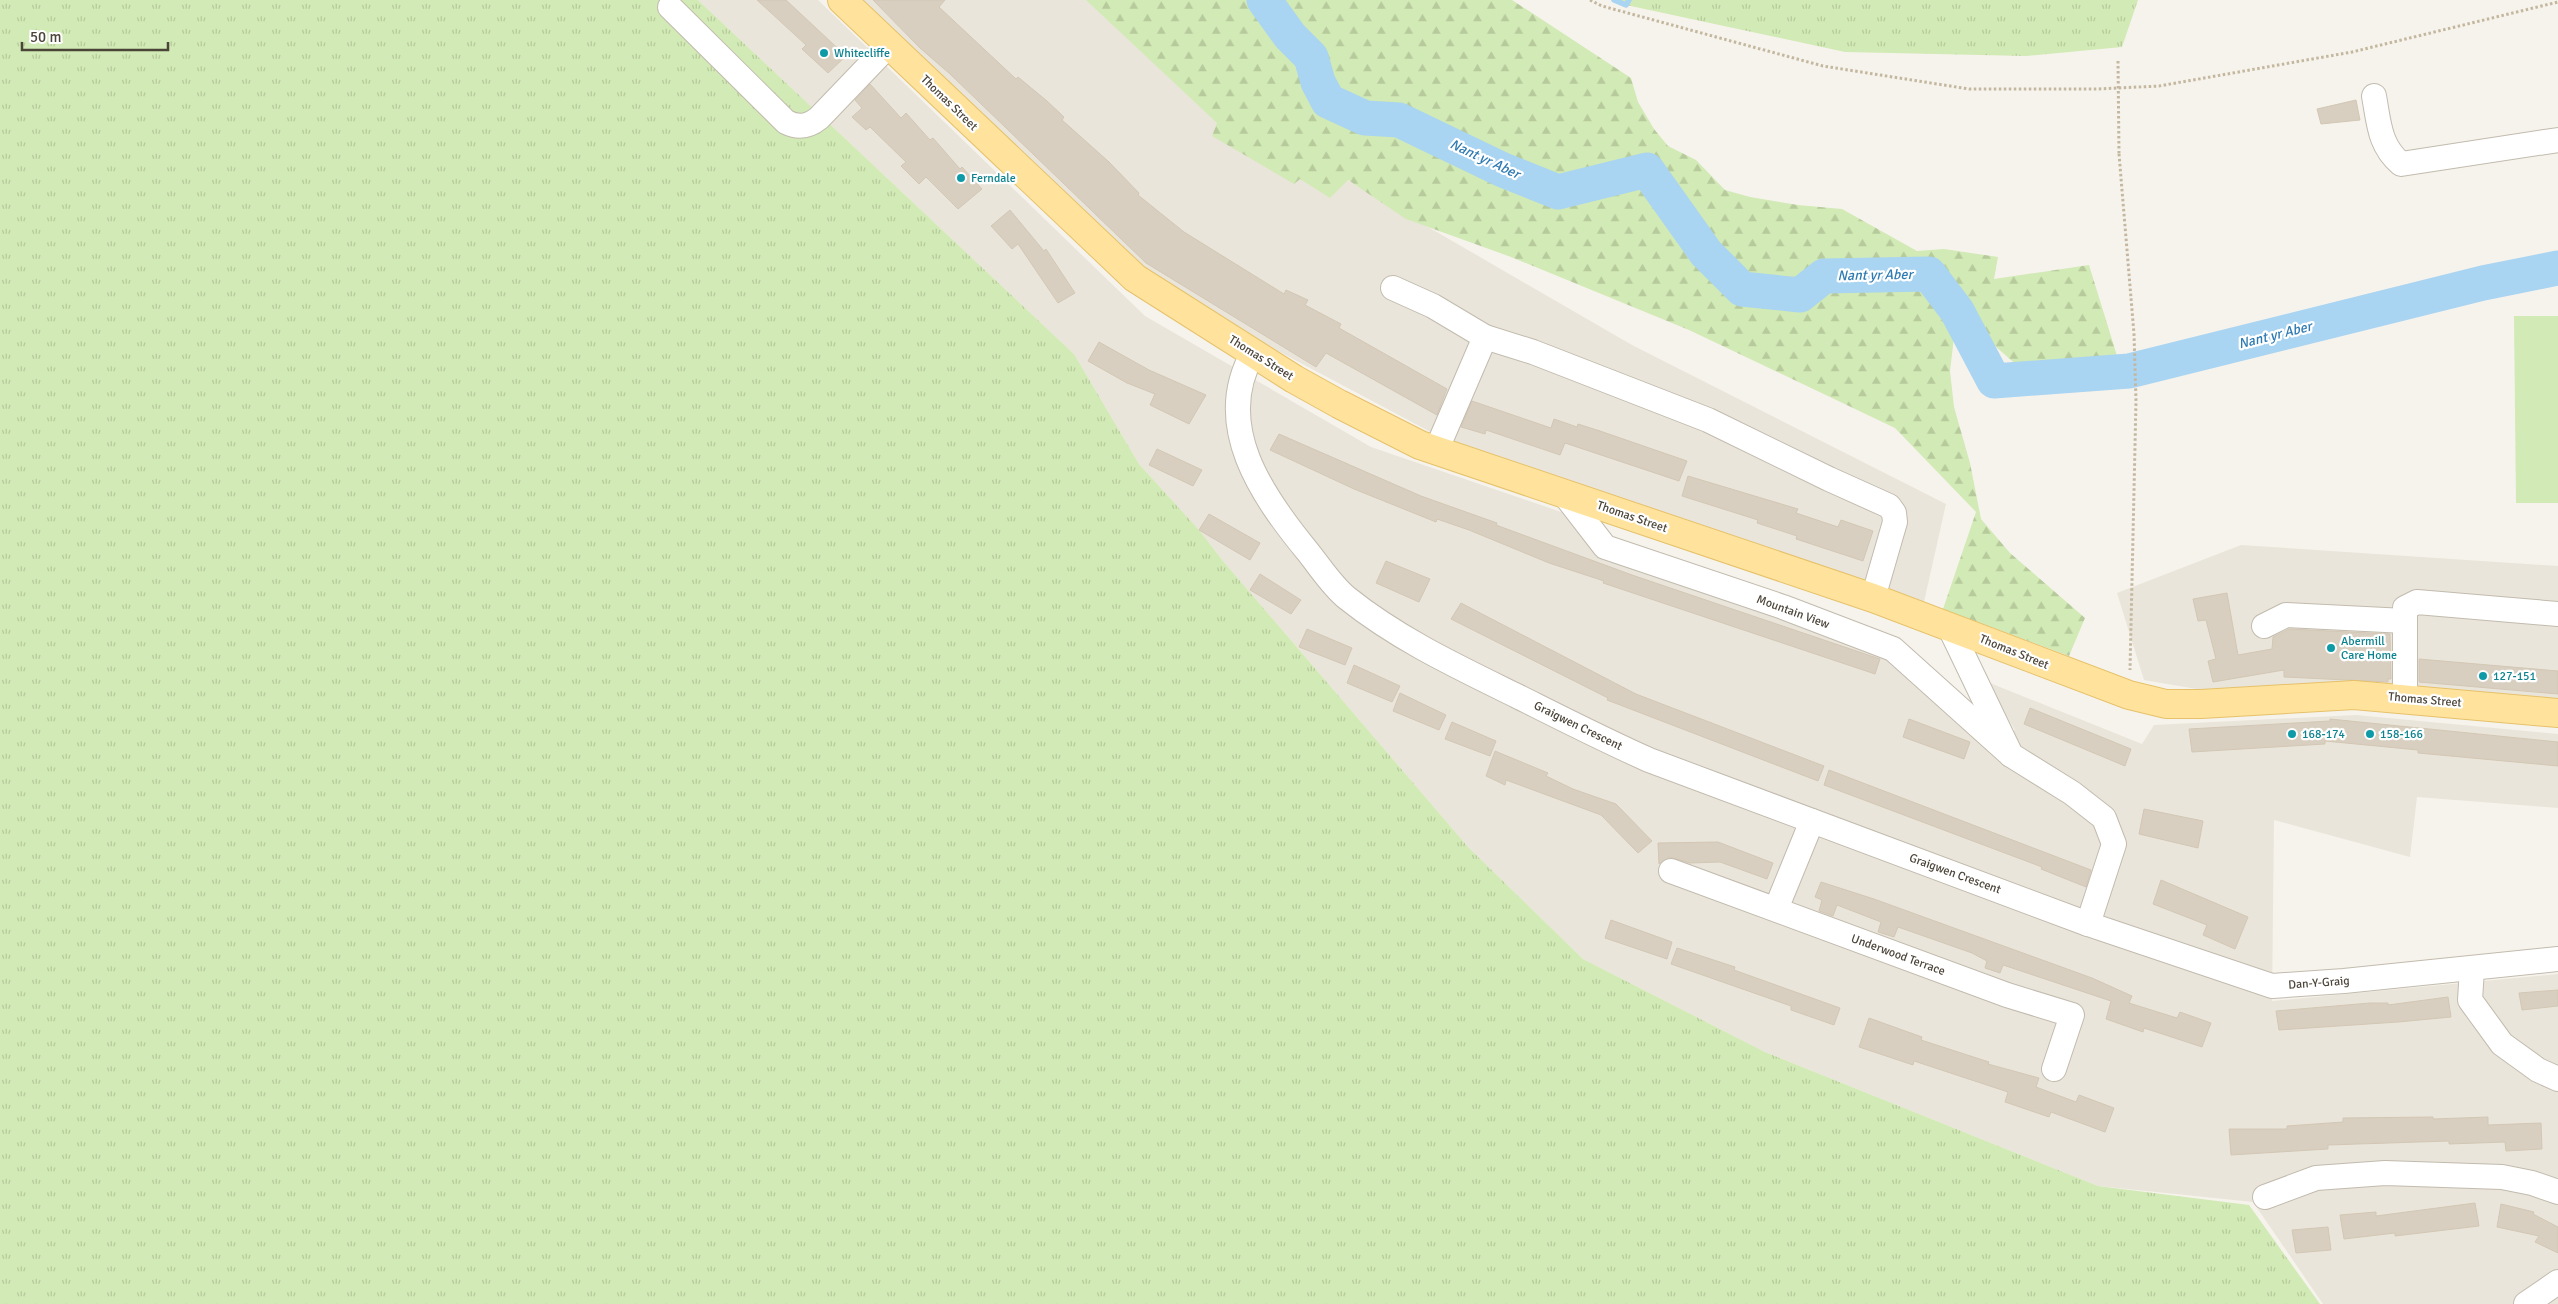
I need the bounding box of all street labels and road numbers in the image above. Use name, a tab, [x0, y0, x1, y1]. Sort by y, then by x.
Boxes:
street label: Thomas Street	[917, 72, 981, 134]
street label: Thomas Street	[1226, 332, 1296, 384]
street label: Thomas Street	[1595, 498, 1669, 536]
street label: Mountain View	[1755, 592, 1832, 632]
street label: Thomas Street	[1977, 631, 2051, 673]
street label: Thomas Street	[2388, 689, 2462, 711]
street label: Graigwen Crescent	[1531, 698, 1625, 754]
street label: Graigwen Crescent	[1907, 850, 2003, 898]
street label: Underwood Terrace	[1849, 931, 1947, 979]
street label: Dan-Y-Graig	[2288, 973, 2350, 993]

